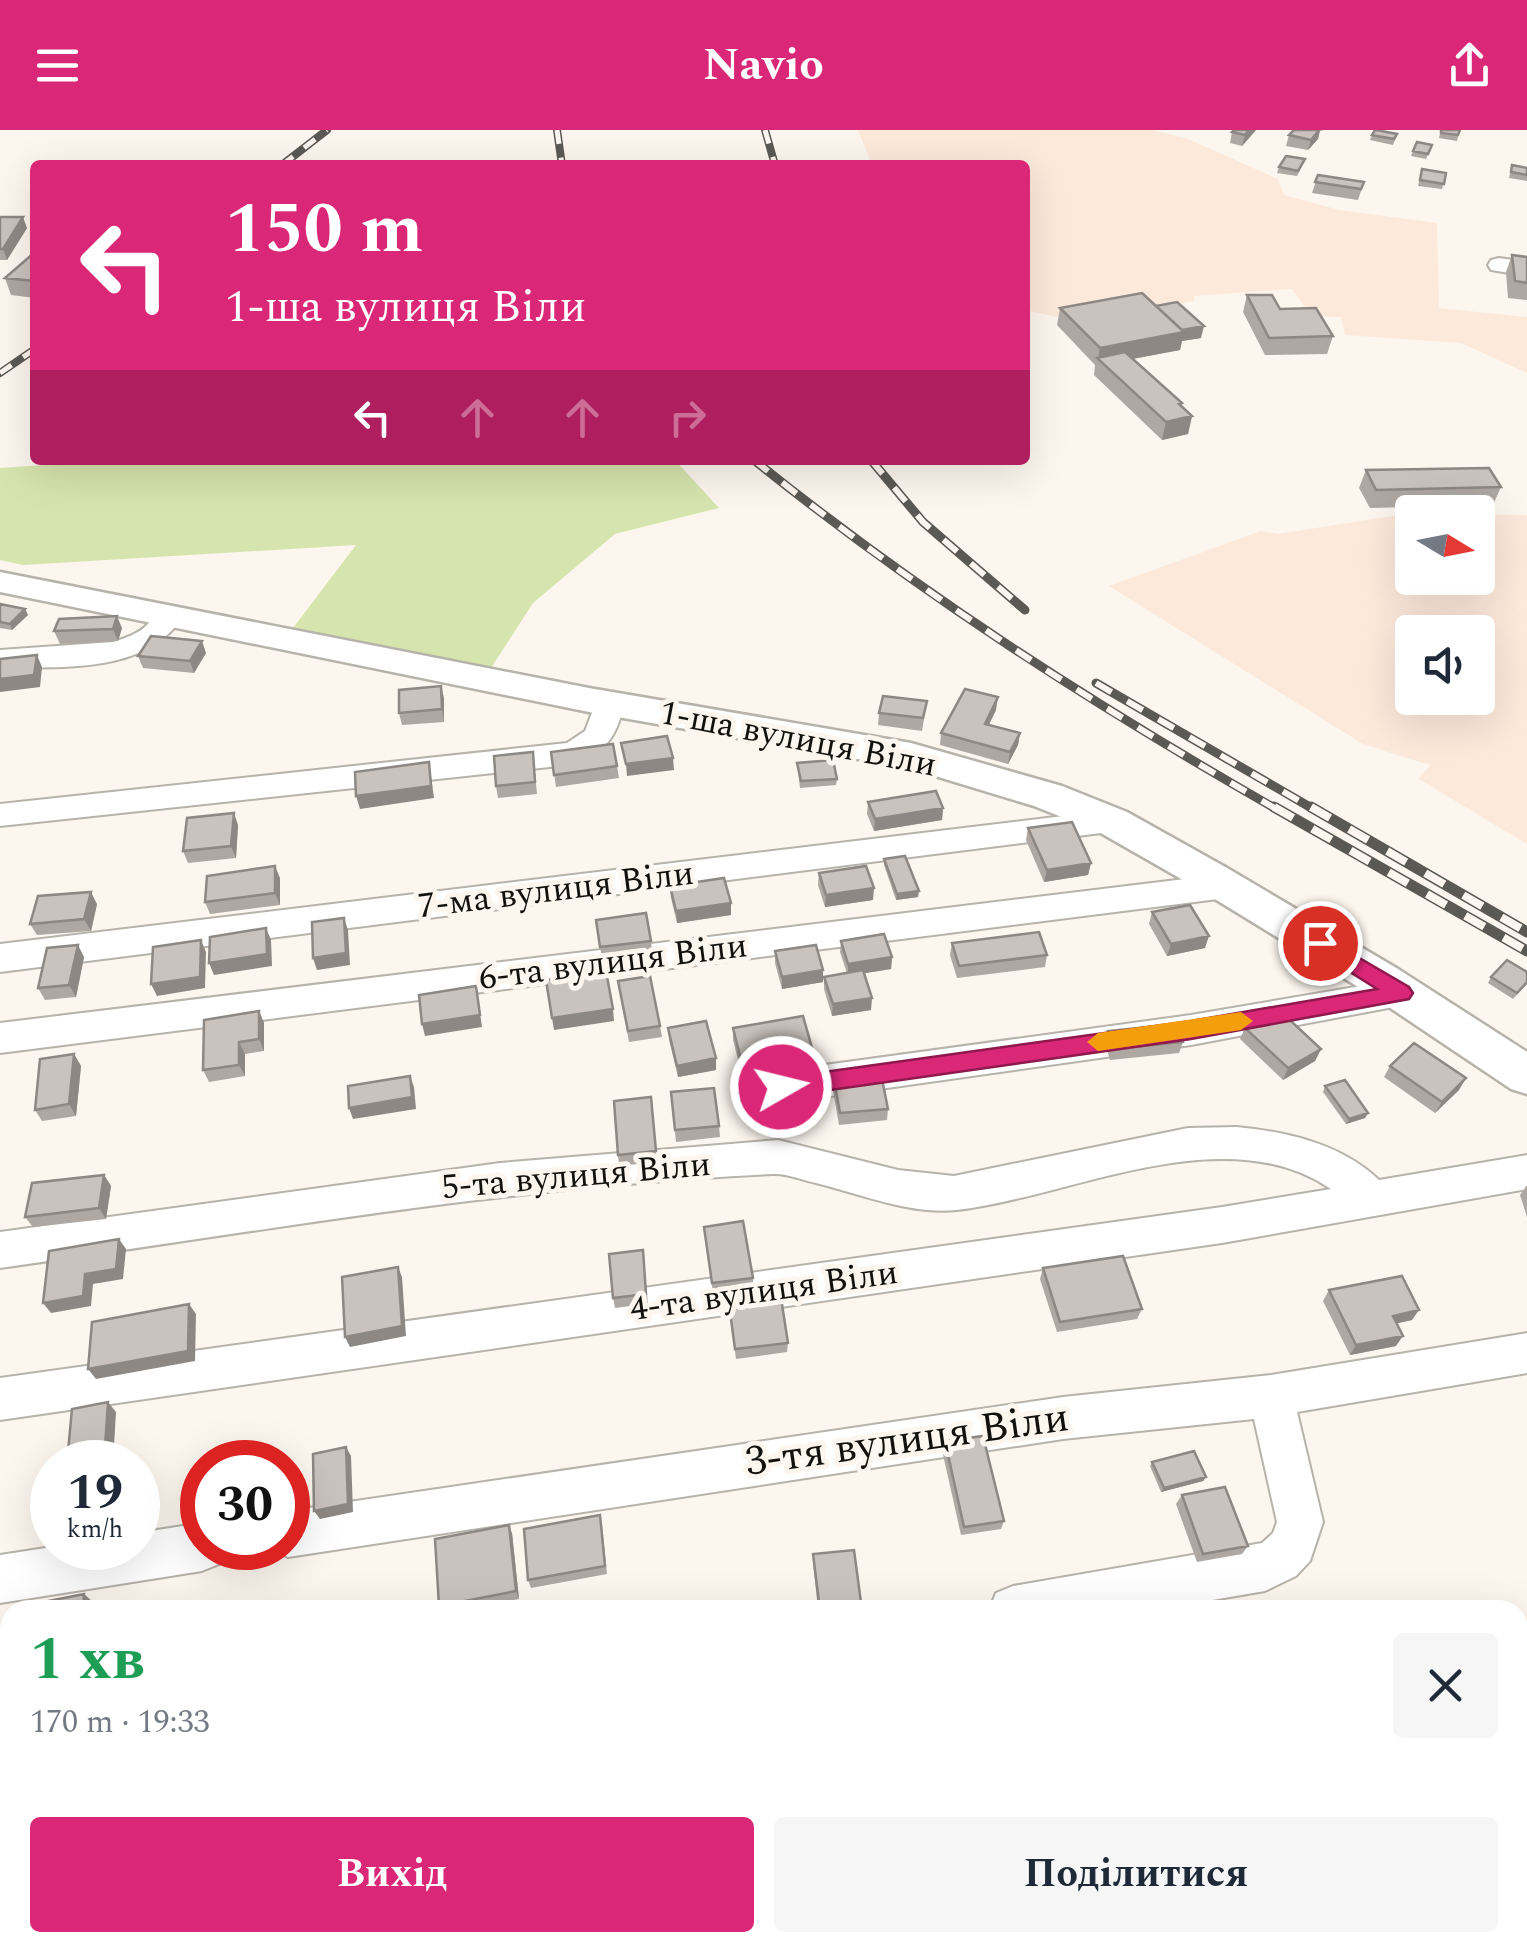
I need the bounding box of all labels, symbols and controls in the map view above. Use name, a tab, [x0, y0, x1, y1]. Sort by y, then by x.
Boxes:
text: Navio	[703, 31, 824, 100]
icon: menu	[30, 38, 85, 93]
icon: share	[1442, 38, 1497, 93]
text: 150 m	[225, 177, 423, 283]
icon: left	[60, 200, 190, 330]
text: 1-ша вулиця Віли	[225, 273, 586, 342]
icon: left	[345, 390, 400, 445]
icon: ahead	[450, 390, 505, 445]
icon: ahead	[555, 390, 610, 445]
icon: right	[660, 390, 715, 445]
north arrow	[1395, 495, 1495, 595]
map controls	[1395, 495, 1495, 715]
button: sound	[1395, 615, 1495, 715]
street label: 1-ша вулиця Віли	[655, 686, 941, 792]
street label: 7-ма вулиця Віли	[415, 847, 697, 933]
pin	[1278, 901, 1363, 986]
icon: arrive	[1293, 916, 1348, 971]
street label: 6-та вулиця Віли	[476, 919, 750, 1005]
position arrow	[729, 1035, 833, 1139]
street label: 5-та вулиця Віли	[439, 1138, 713, 1214]
street label: 4-та вулиця Віли	[627, 1246, 901, 1336]
street label: 3-тя вулиця Віли	[741, 1386, 1073, 1494]
speed limit sign: 30	[180, 1440, 310, 1570]
text: 19	[67, 1455, 123, 1531]
text: km/h	[67, 1511, 123, 1549]
text: 1 хв	[30, 1614, 144, 1706]
button: close	[1393, 1633, 1498, 1738]
text: 170 m · 19:33	[30, 1698, 210, 1747]
button: Вихід	[30, 1817, 754, 1932]
button: Поділитися	[774, 1817, 1498, 1932]

